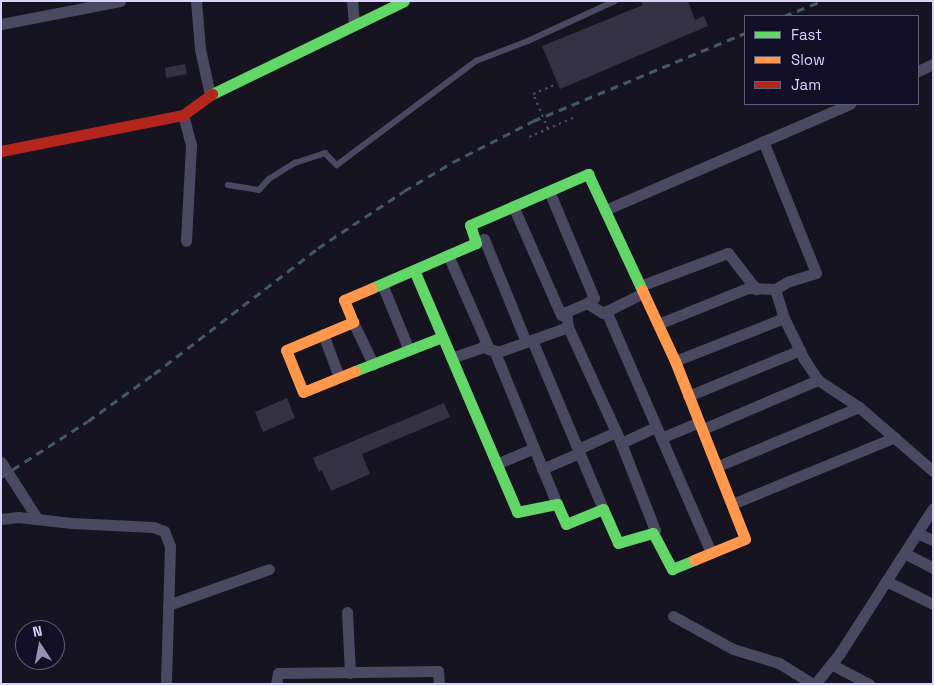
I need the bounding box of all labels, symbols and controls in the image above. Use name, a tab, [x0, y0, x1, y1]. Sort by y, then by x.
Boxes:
legend	[744, 15, 919, 105]
text: Fast	[791, 25, 822, 44]
text: Slow	[791, 50, 825, 69]
text: Jam	[791, 75, 821, 94]
north arrow	[15, 620, 65, 670]
text: N	[31, 622, 44, 641]

